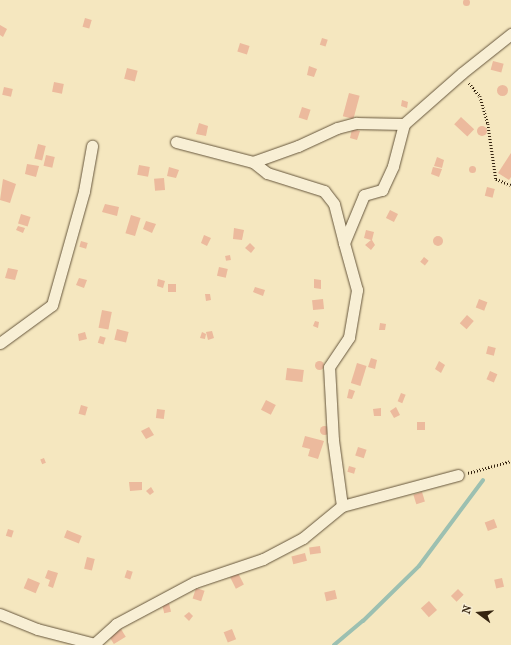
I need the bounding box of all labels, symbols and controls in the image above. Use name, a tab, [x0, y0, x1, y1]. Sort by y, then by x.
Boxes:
north arrow	[459, 593, 499, 633]
text: N	[460, 604, 474, 615]

